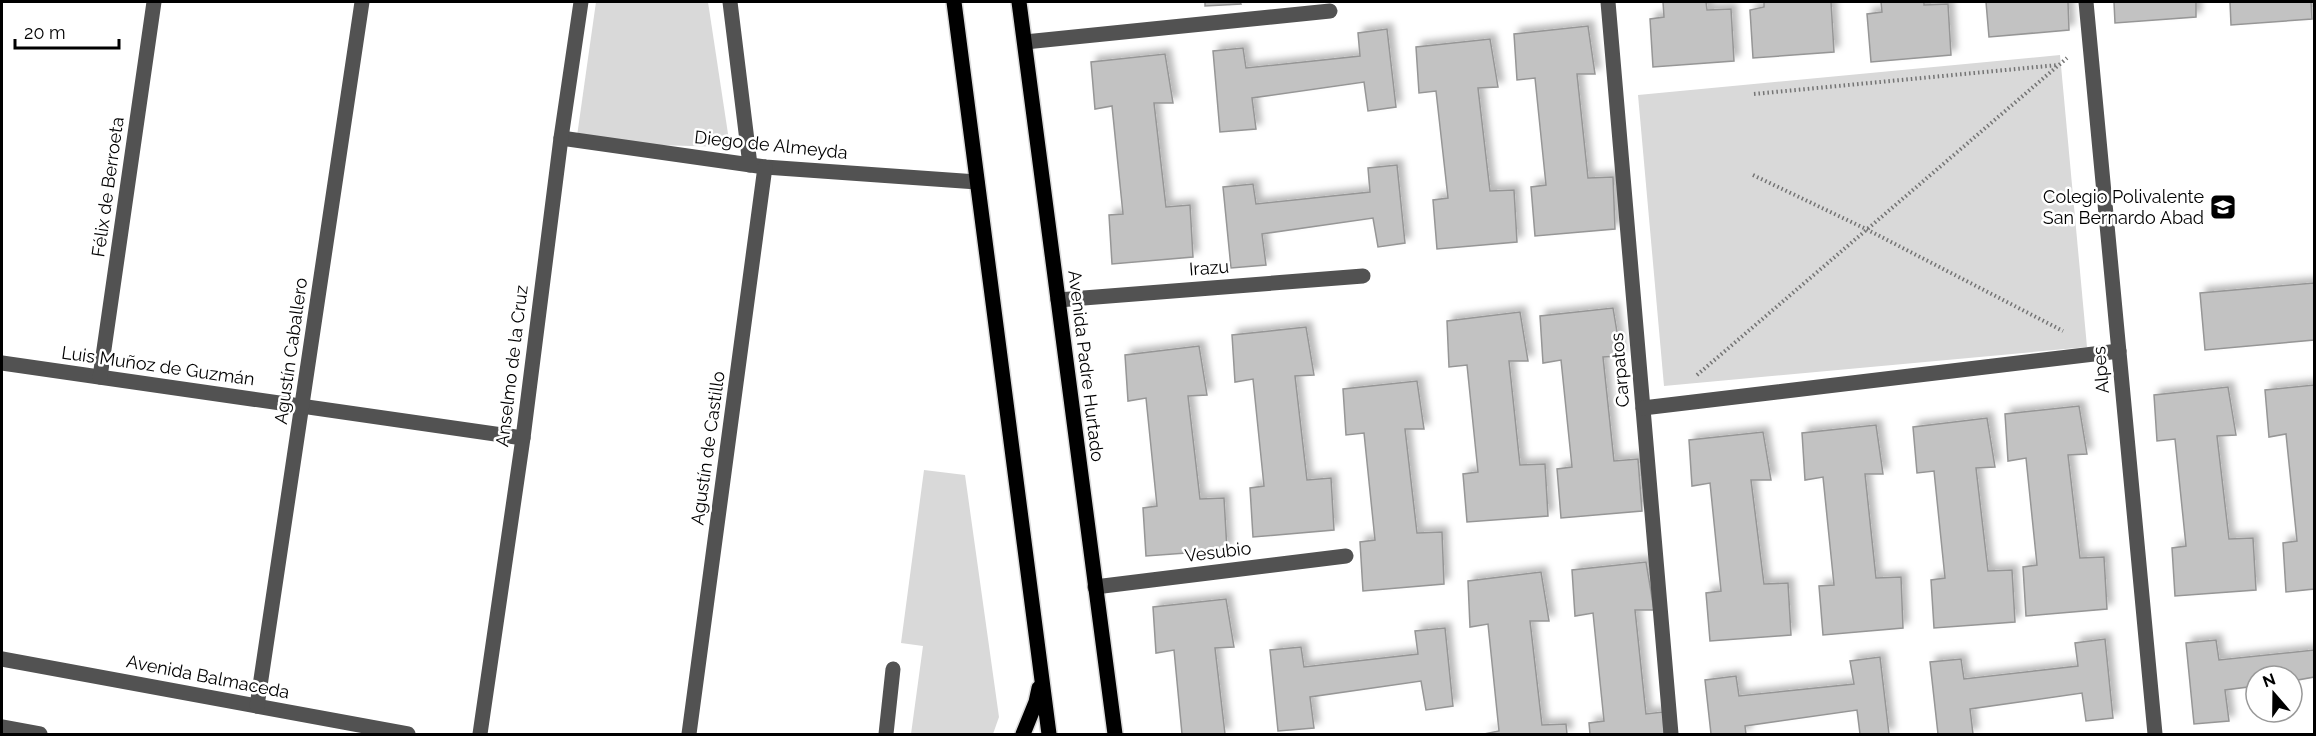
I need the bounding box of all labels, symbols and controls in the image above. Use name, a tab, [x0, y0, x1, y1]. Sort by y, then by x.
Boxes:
scale bar	[15, 12, 118, 50]
text: 20 m	[24, 22, 66, 43]
street label: Félix de Berroeta	[87, 115, 128, 258]
street label: Diego de Almeyda	[693, 126, 849, 163]
place label: Colegio Polivalente San Bernardo Abad	[2043, 186, 2204, 228]
school or university icon: Colegio Polivalente San Bernardo Abad	[2208, 192, 2238, 222]
street label: Irazu	[1188, 256, 1230, 279]
street label: Avenida Padre Hurtado	[1064, 269, 1109, 463]
street label: Agustín Caballero	[270, 276, 311, 425]
street label: Anselmo de la Cruz	[491, 284, 532, 448]
street label: Carpatos	[1606, 332, 1633, 408]
street label: Luis Muñoz de Guzmán	[60, 342, 256, 389]
street label: Alpes	[2088, 345, 2113, 395]
street label: Agustín de Castillo	[686, 369, 729, 526]
street label: Vesubio	[1184, 537, 1253, 566]
street label: Avenida Balmaceda	[125, 650, 291, 703]
north arrow	[2244, 664, 2304, 724]
text: N	[2260, 669, 2278, 691]

